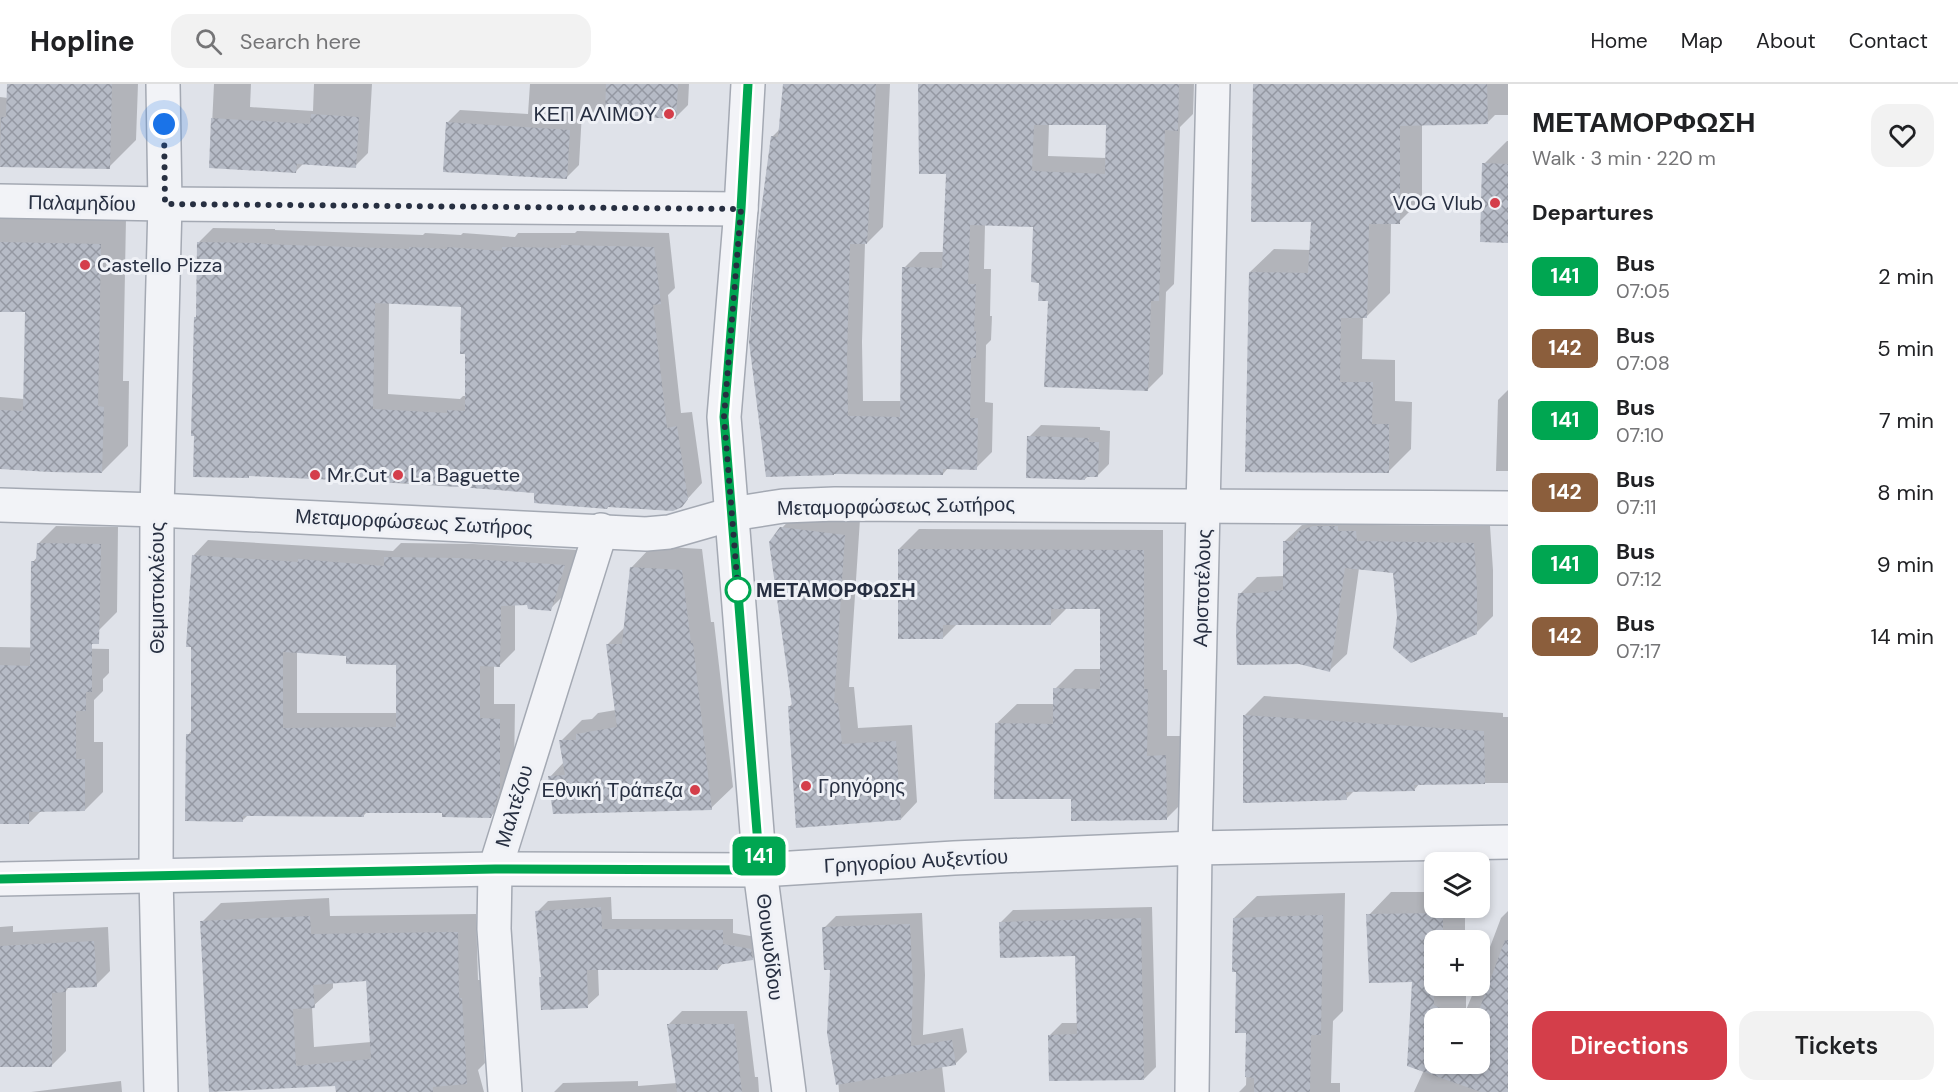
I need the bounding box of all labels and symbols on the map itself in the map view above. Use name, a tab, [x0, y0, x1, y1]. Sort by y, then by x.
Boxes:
place label: ΚΕΠ ΑΛΙΜΟΥ	[533, 101, 657, 127]
marker: ΚΕΠ ΑΛΙΜΟΥ	[662, 107, 676, 121]
your location	[149, 109, 179, 139]
street label: Παλαμηδίου	[28, 189, 136, 217]
place label: VOG Vlub	[1392, 190, 1483, 216]
marker: VOG Vlub	[1488, 196, 1502, 210]
place label: Castello Pizza	[97, 252, 222, 278]
marker: Castello Pizza	[78, 258, 92, 272]
place label: Mr.Cut	[327, 462, 388, 488]
place label: La Baguette	[410, 462, 520, 488]
marker: Mr.Cut	[308, 468, 322, 482]
marker: La Baguette	[391, 468, 405, 482]
street label: Μεταμορφώσεως Σωτήρος	[777, 491, 1016, 521]
street label: Μεταμορφώσεως Σωτήρος	[294, 503, 534, 541]
street label: Θεμιστοκλέους	[144, 522, 170, 654]
street label: Αριστοτέλους	[1187, 528, 1217, 648]
marker: ΜΕΤΑΜΟΡΦΩΣΗ	[725, 577, 751, 603]
place label: ΜΕΤΑΜΟΡΦΩΣΗ	[756, 577, 916, 603]
street label: Μαλτέζου	[489, 762, 539, 850]
place label: Γρηγόρης	[818, 773, 905, 799]
place label: Εθνική Τράπεζα	[542, 777, 683, 803]
marker: Γρηγόρης	[799, 779, 813, 793]
marker: Εθνική Τράπεζα	[688, 783, 702, 797]
line badge: 141	[724, 836, 794, 876]
street label: Γρηγορίου Αυξεντίου	[823, 843, 1009, 879]
street label: Θουκυδίδου	[751, 892, 789, 1002]

